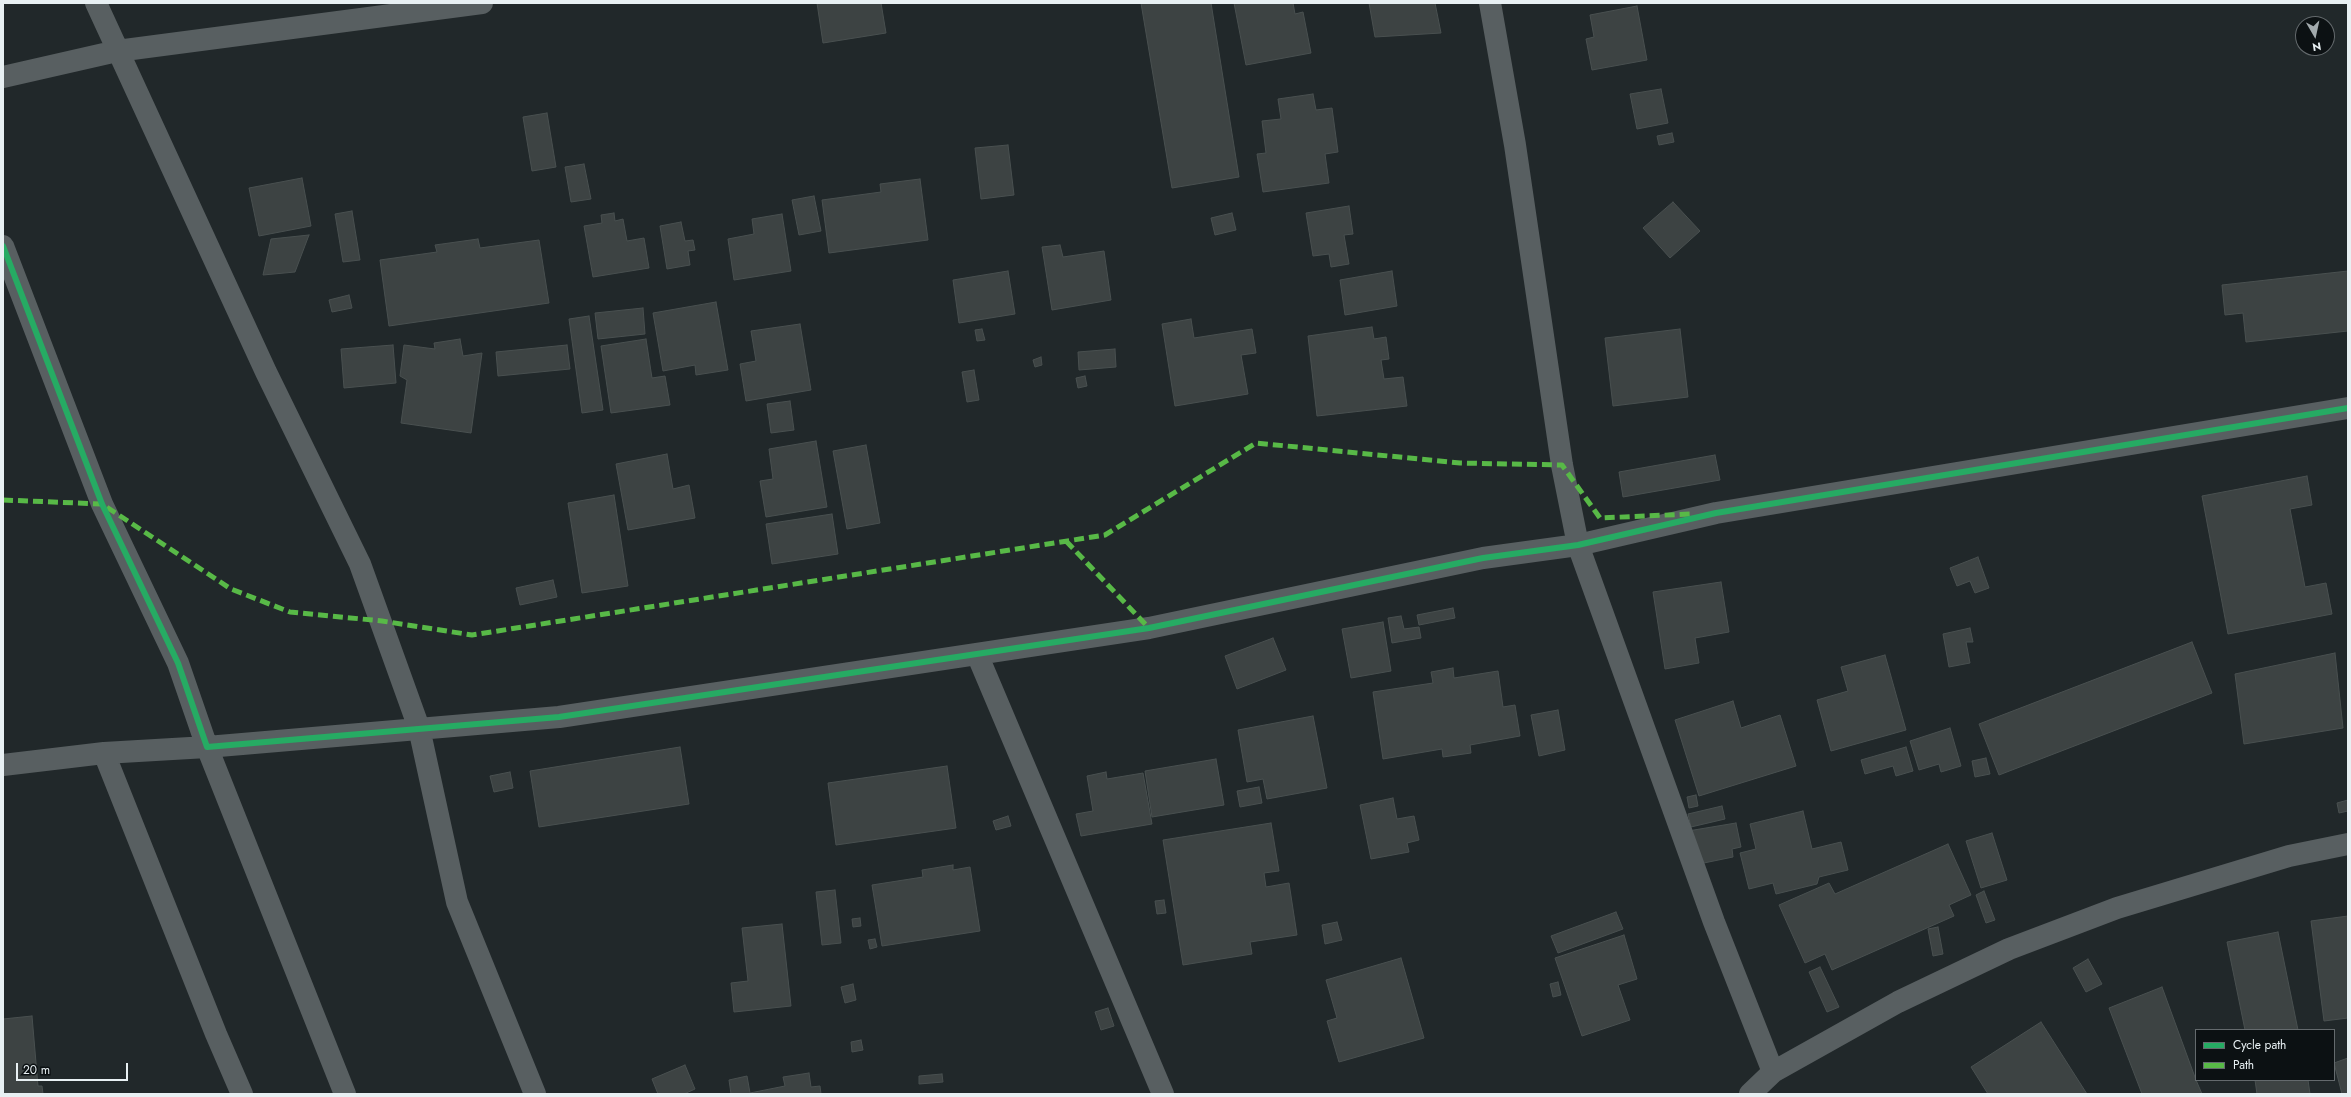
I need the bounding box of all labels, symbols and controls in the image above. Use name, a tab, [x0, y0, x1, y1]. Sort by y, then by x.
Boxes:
north arrow	[2295, 16, 2335, 56]
text: N	[2311, 38, 2322, 55]
legend	[2195, 1029, 2335, 1081]
text: Cycle path	[2233, 1036, 2286, 1054]
scale bar	[18, 1055, 130, 1081]
text: Path	[2233, 1056, 2254, 1074]
text: 20 m	[23, 1061, 50, 1079]

